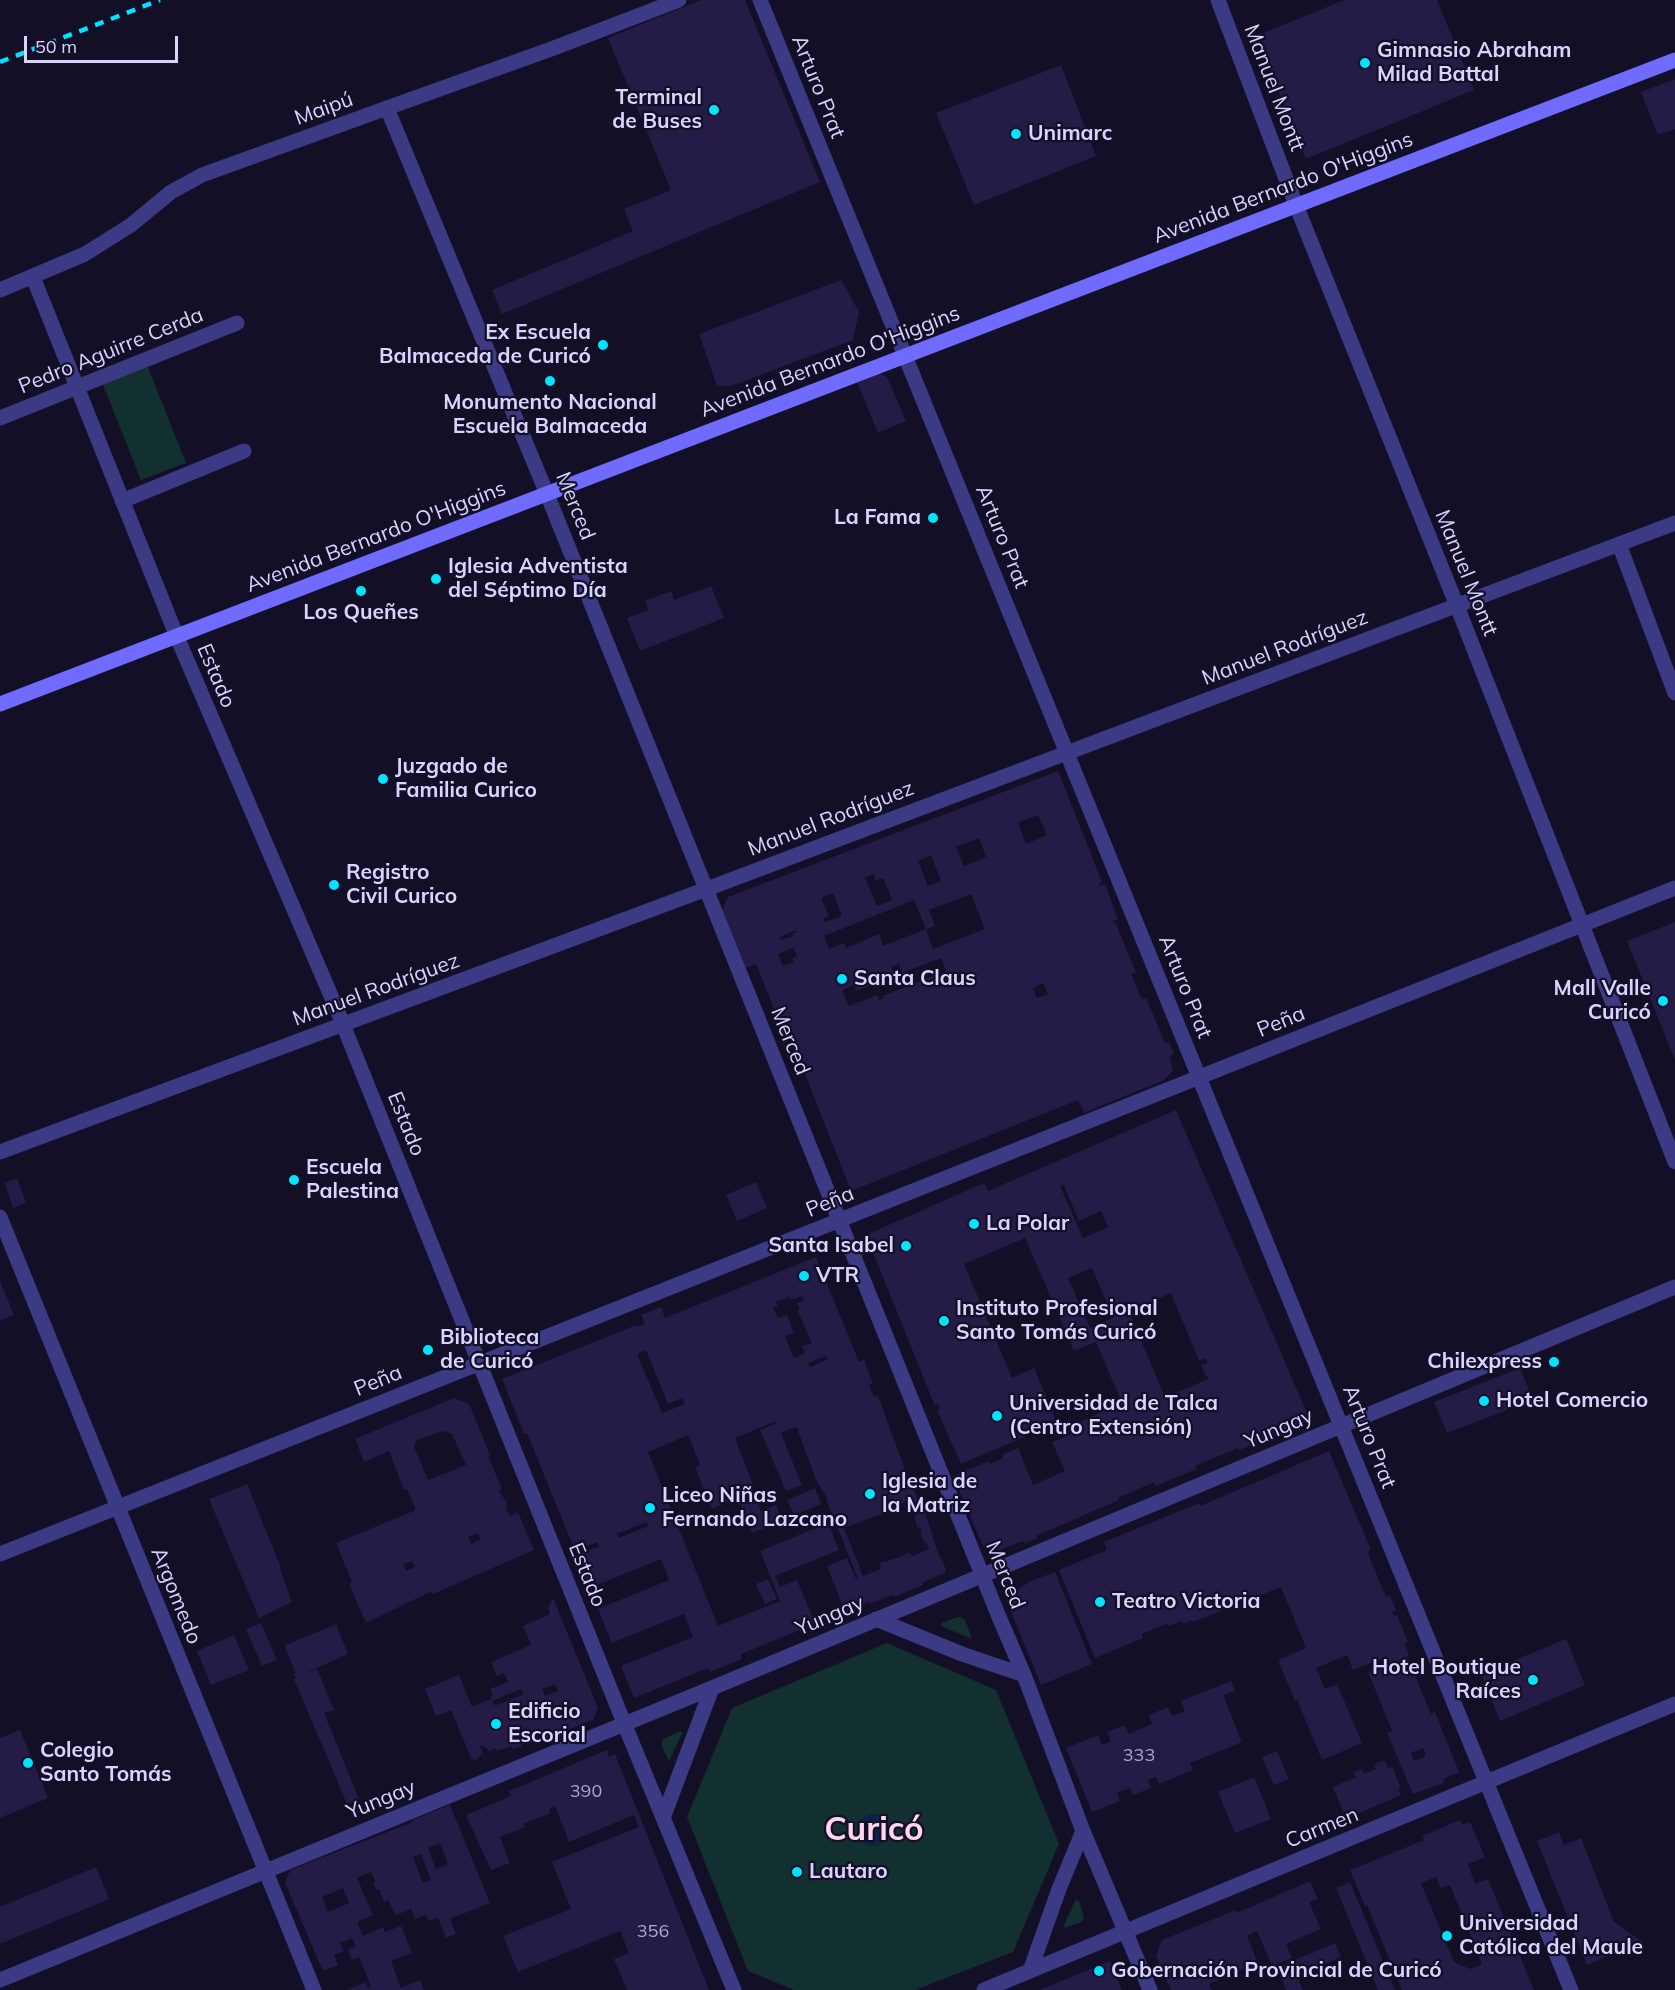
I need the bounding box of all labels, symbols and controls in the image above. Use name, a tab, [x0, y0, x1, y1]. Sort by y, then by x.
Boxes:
street label: Manuel Montt	[1238, 21, 1310, 155]
scale bar	[27, 24, 182, 62]
street label: Arturo Prat	[786, 32, 850, 142]
text: 50 m	[35, 35, 77, 58]
place label: Gimnasio Abraham Milad Battal	[1377, 38, 1571, 88]
marker: Gimnasio Abraham Milad Battal	[1358, 56, 1372, 70]
place label: Terminal de Buses	[612, 85, 702, 135]
street label: Maipú	[291, 87, 357, 131]
marker: Terminal de Buses	[707, 103, 721, 117]
place label: Unimarc	[1028, 121, 1112, 147]
marker: Unimarc	[1009, 127, 1023, 141]
street label: Avenida Bernardo O'Higgins	[1150, 127, 1416, 249]
street label: Avenida Bernardo O'Higgins	[697, 301, 963, 423]
street label: Pedro Aguirre Cerda	[15, 302, 207, 400]
place label: Ex Escuela Balmaceda de Curicó	[379, 320, 591, 370]
marker: Ex Escuela Balmaceda de Curicó	[596, 338, 610, 352]
marker: Monumento Nacional Escuela Balmaceda	[543, 374, 557, 388]
place label: Monumento Nacional Escuela Balmaceda	[443, 390, 657, 440]
street label: Merced	[550, 468, 600, 544]
street label: Avenida Bernardo O'Higgins	[243, 476, 509, 598]
street label: Arturo Prat	[970, 482, 1034, 592]
place label: La Fama	[834, 505, 921, 531]
street label: Manuel Montt	[1429, 506, 1503, 640]
marker: La Fama	[926, 511, 940, 525]
place label: Iglesia Adventista del Séptimo Día	[448, 554, 628, 604]
marker: Iglesia Adventista del Séptimo Día	[429, 572, 443, 586]
marker: Los Queñes	[354, 584, 368, 598]
place label: Los Queñes	[303, 600, 419, 626]
street label: Manuel Rodríguez	[1199, 605, 1371, 691]
street label: Estado	[191, 640, 241, 712]
place label: Juzgado de Familia Curico	[395, 754, 537, 804]
marker: Juzgado de Familia Curico	[376, 772, 390, 786]
street label: Manuel Rodríguez	[745, 776, 917, 862]
place label: Registro Civil Curico	[346, 860, 457, 910]
marker: Registro Civil Curico	[327, 878, 341, 892]
street label: Arturo Prat	[1153, 932, 1217, 1042]
street label: Manuel Rodríguez	[289, 948, 463, 1032]
place label: Santa Claus	[854, 966, 976, 992]
marker: Santa Claus	[835, 972, 849, 986]
place label: Mall Valle Curicó	[1554, 976, 1651, 1026]
marker: Mall Valle Curicó	[1656, 994, 1670, 1008]
street label: Peña	[1253, 1001, 1309, 1043]
street label: Merced	[765, 1003, 815, 1079]
street label: Estado	[382, 1088, 430, 1160]
place label: Escuela Palestina	[306, 1155, 399, 1205]
marker: Escuela Palestina	[287, 1173, 301, 1187]
street label: Peña	[802, 1181, 858, 1223]
place label: La Polar	[986, 1211, 1069, 1237]
marker: La Polar	[967, 1217, 981, 1231]
place label: Santa Isabel	[769, 1233, 894, 1259]
marker: Santa Isabel	[899, 1239, 913, 1253]
place label: VTR	[816, 1263, 859, 1289]
marker: VTR	[797, 1269, 811, 1283]
place label: Instituto Profesional Santo Tomás Curicó	[956, 1296, 1158, 1346]
marker: Instituto Profesional Santo Tomás Curicó	[937, 1314, 951, 1328]
place label: Biblioteca de Curicó	[440, 1325, 539, 1375]
marker: Biblioteca de Curicó	[421, 1343, 435, 1357]
place label: Chilexpress	[1427, 1349, 1542, 1375]
marker: Chilexpress	[1547, 1355, 1561, 1369]
street label: Peña	[350, 1360, 406, 1402]
street label: Arturo Prat	[1337, 1382, 1401, 1492]
place label: Hotel Comercio	[1496, 1388, 1648, 1414]
place label: Universidad de Talca (Centro Extensión)	[1009, 1391, 1218, 1441]
marker: Hotel Comercio	[1477, 1394, 1491, 1408]
street label: Yungay	[1241, 1403, 1317, 1455]
marker: Universidad de Talca (Centro Extensión)	[990, 1409, 1004, 1423]
place label: Iglesia de la Matriz	[882, 1469, 977, 1519]
place label: Liceo Niñas Fernando Lazcano	[662, 1483, 847, 1533]
marker: Iglesia de la Matriz	[863, 1487, 877, 1501]
marker: Liceo Niñas Fernando Lazcano	[643, 1501, 657, 1515]
street label: Merced	[980, 1537, 1030, 1613]
street label: Estado	[563, 1539, 611, 1611]
street label: Argomedo	[145, 1544, 207, 1648]
place label: Teatro Victoria	[1112, 1589, 1260, 1615]
street label: Yungay	[792, 1590, 868, 1642]
marker: Teatro Victoria	[1093, 1595, 1107, 1609]
place label: Hotel Boutique Raíces	[1372, 1655, 1521, 1705]
marker: Hotel Boutique Raíces	[1526, 1673, 1540, 1687]
place label: Edificio Escorial	[508, 1699, 586, 1749]
marker: Edificio Escorial	[489, 1717, 503, 1731]
place label: Colegio Santo Tomás	[40, 1738, 171, 1788]
house number: 333	[1123, 1745, 1155, 1767]
marker: Colegio Santo Tomás	[21, 1756, 35, 1770]
street label: Yungay	[343, 1775, 419, 1825]
house number: 390	[570, 1781, 602, 1803]
street label: Carmen	[1282, 1802, 1362, 1854]
district label: Curicó	[824, 1810, 924, 1850]
place label: Lautaro	[809, 1859, 888, 1885]
marker: Lautaro	[790, 1865, 804, 1879]
place label: Universidad Católica del Maule	[1459, 1911, 1643, 1961]
house number: 356	[637, 1921, 669, 1943]
marker: Universidad Católica del Maule	[1440, 1929, 1454, 1943]
place label: Gobernación Provincial de Curicó	[1111, 1958, 1442, 1984]
marker: Gobernación Provincial de Curicó	[1092, 1964, 1106, 1978]

